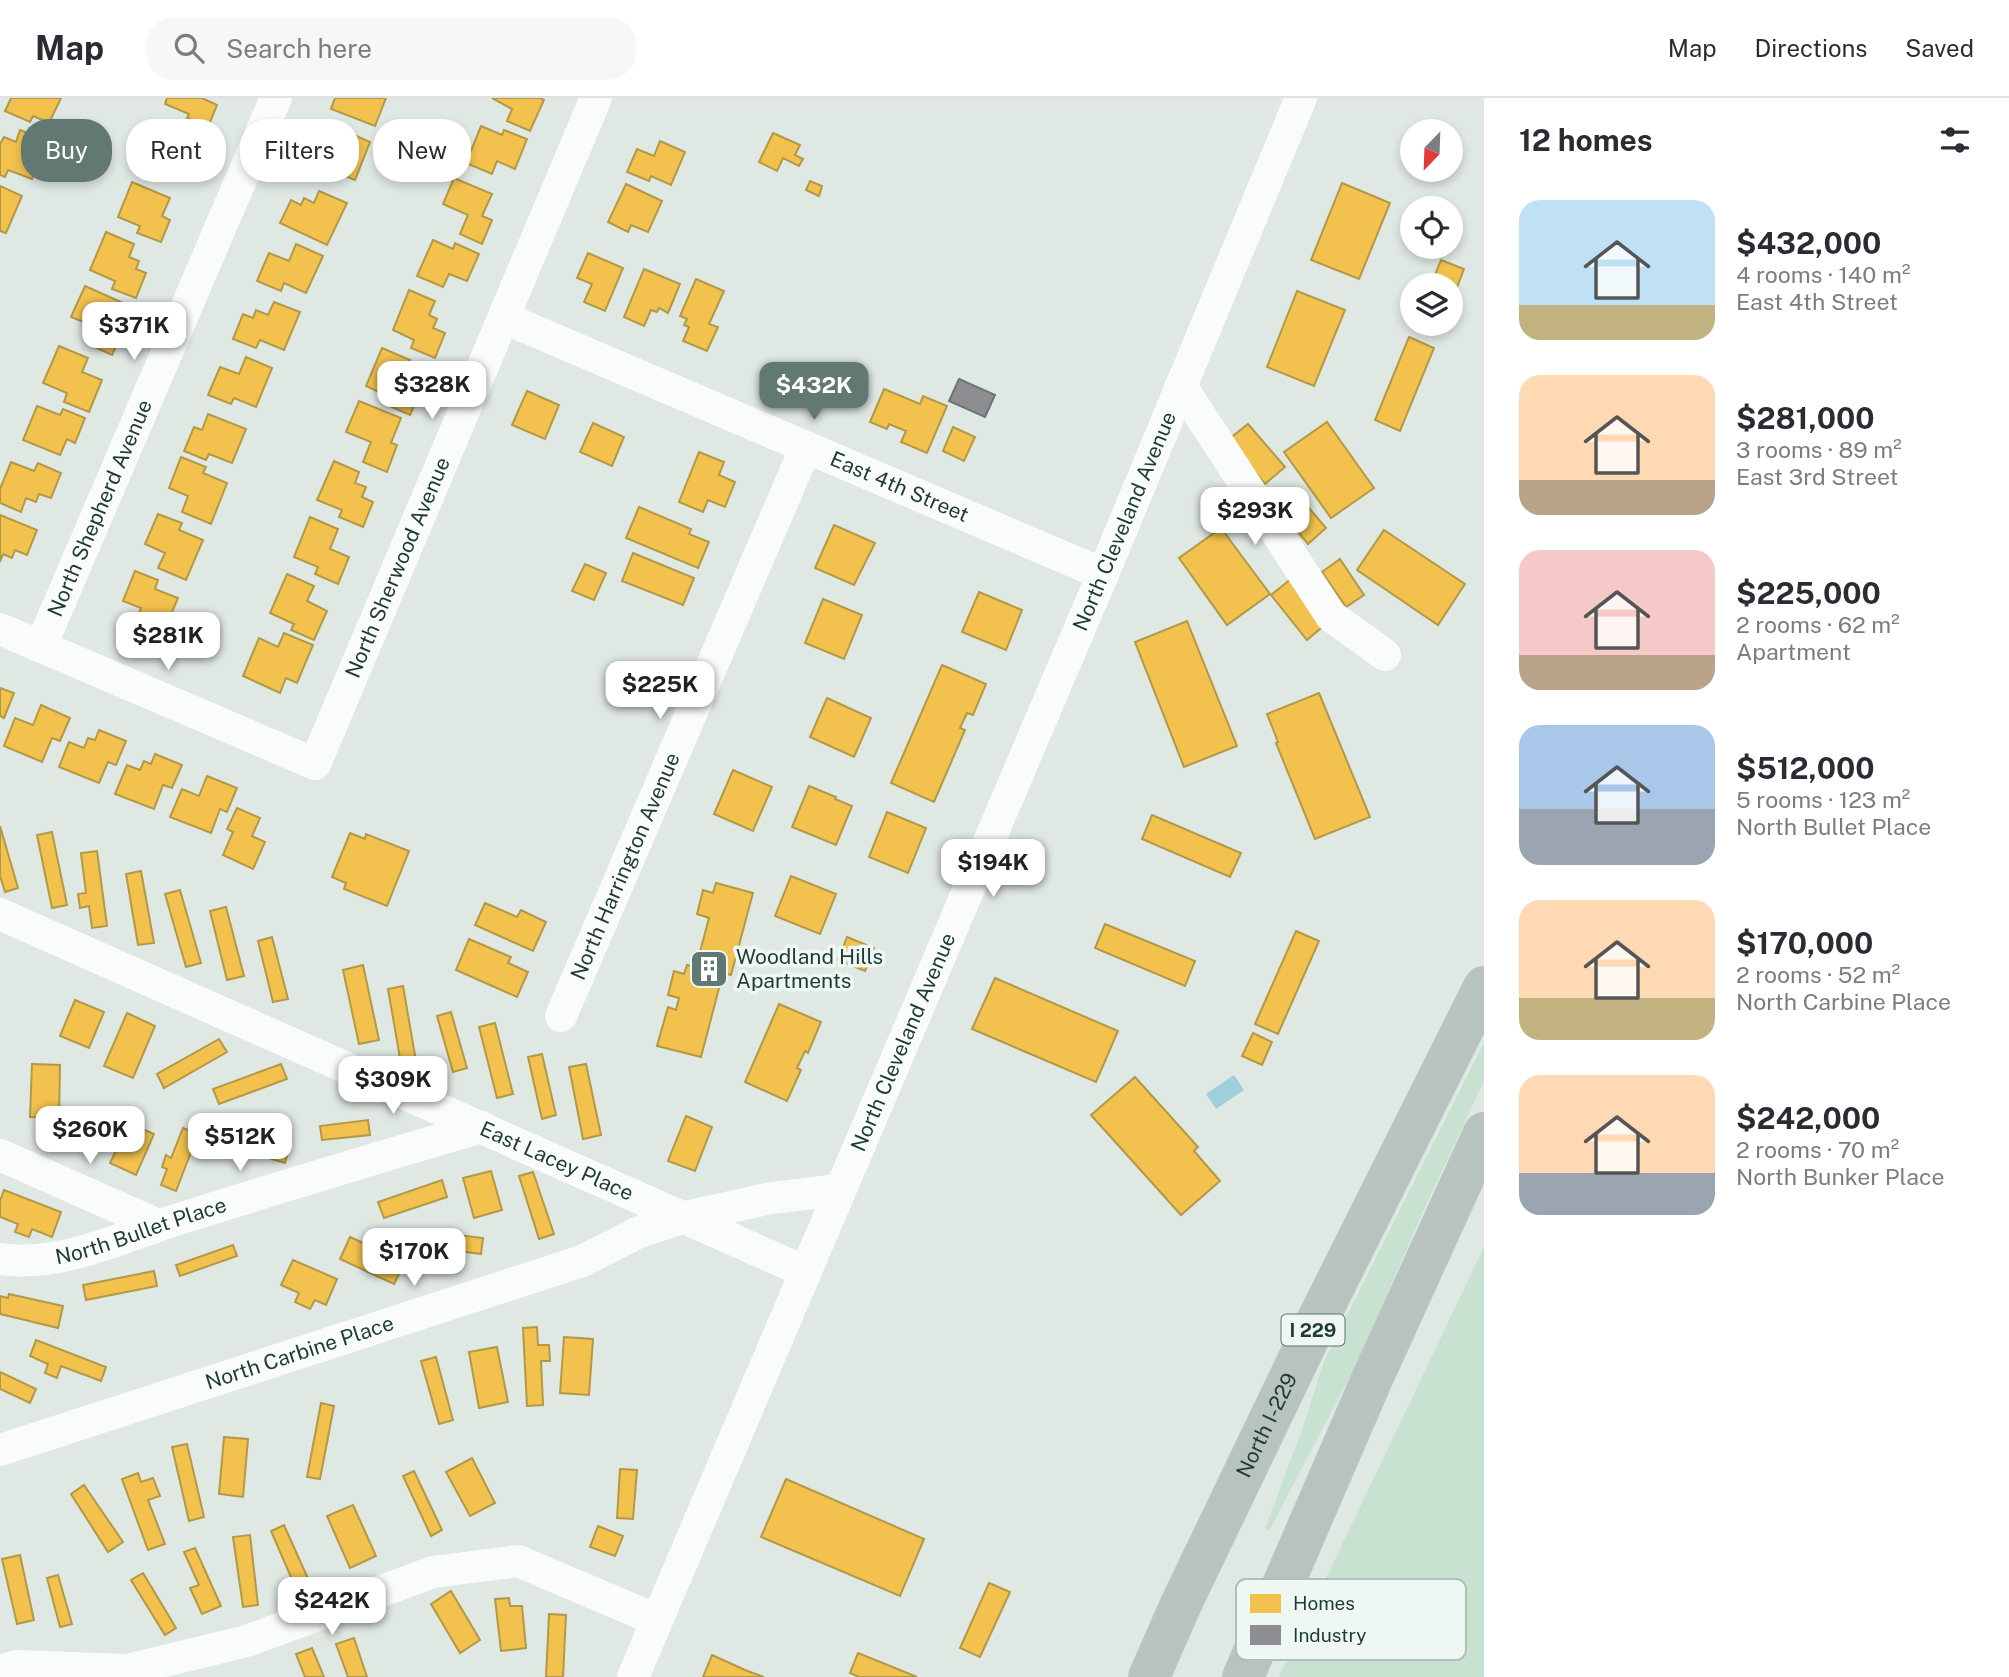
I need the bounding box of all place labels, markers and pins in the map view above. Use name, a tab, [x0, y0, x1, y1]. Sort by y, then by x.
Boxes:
pin: $371K	[85, 302, 183, 362]
pin: $328K	[383, 362, 481, 421]
pin: $432K	[765, 362, 863, 422]
pin: $293K	[1206, 488, 1304, 547]
pin: $281K	[119, 612, 217, 672]
pin: $225K	[611, 662, 709, 721]
pin: $194K	[944, 840, 1042, 899]
place label: Woodland Hills Apartments	[736, 944, 883, 993]
building icon: Woodland Hills Apartments	[688, 948, 730, 990]
pin: $309K	[344, 1056, 442, 1116]
pin: $260K	[41, 1107, 139, 1166]
pin: $512K	[191, 1114, 289, 1173]
pin: $170K	[365, 1228, 463, 1288]
pin: $242K	[283, 1578, 381, 1637]

